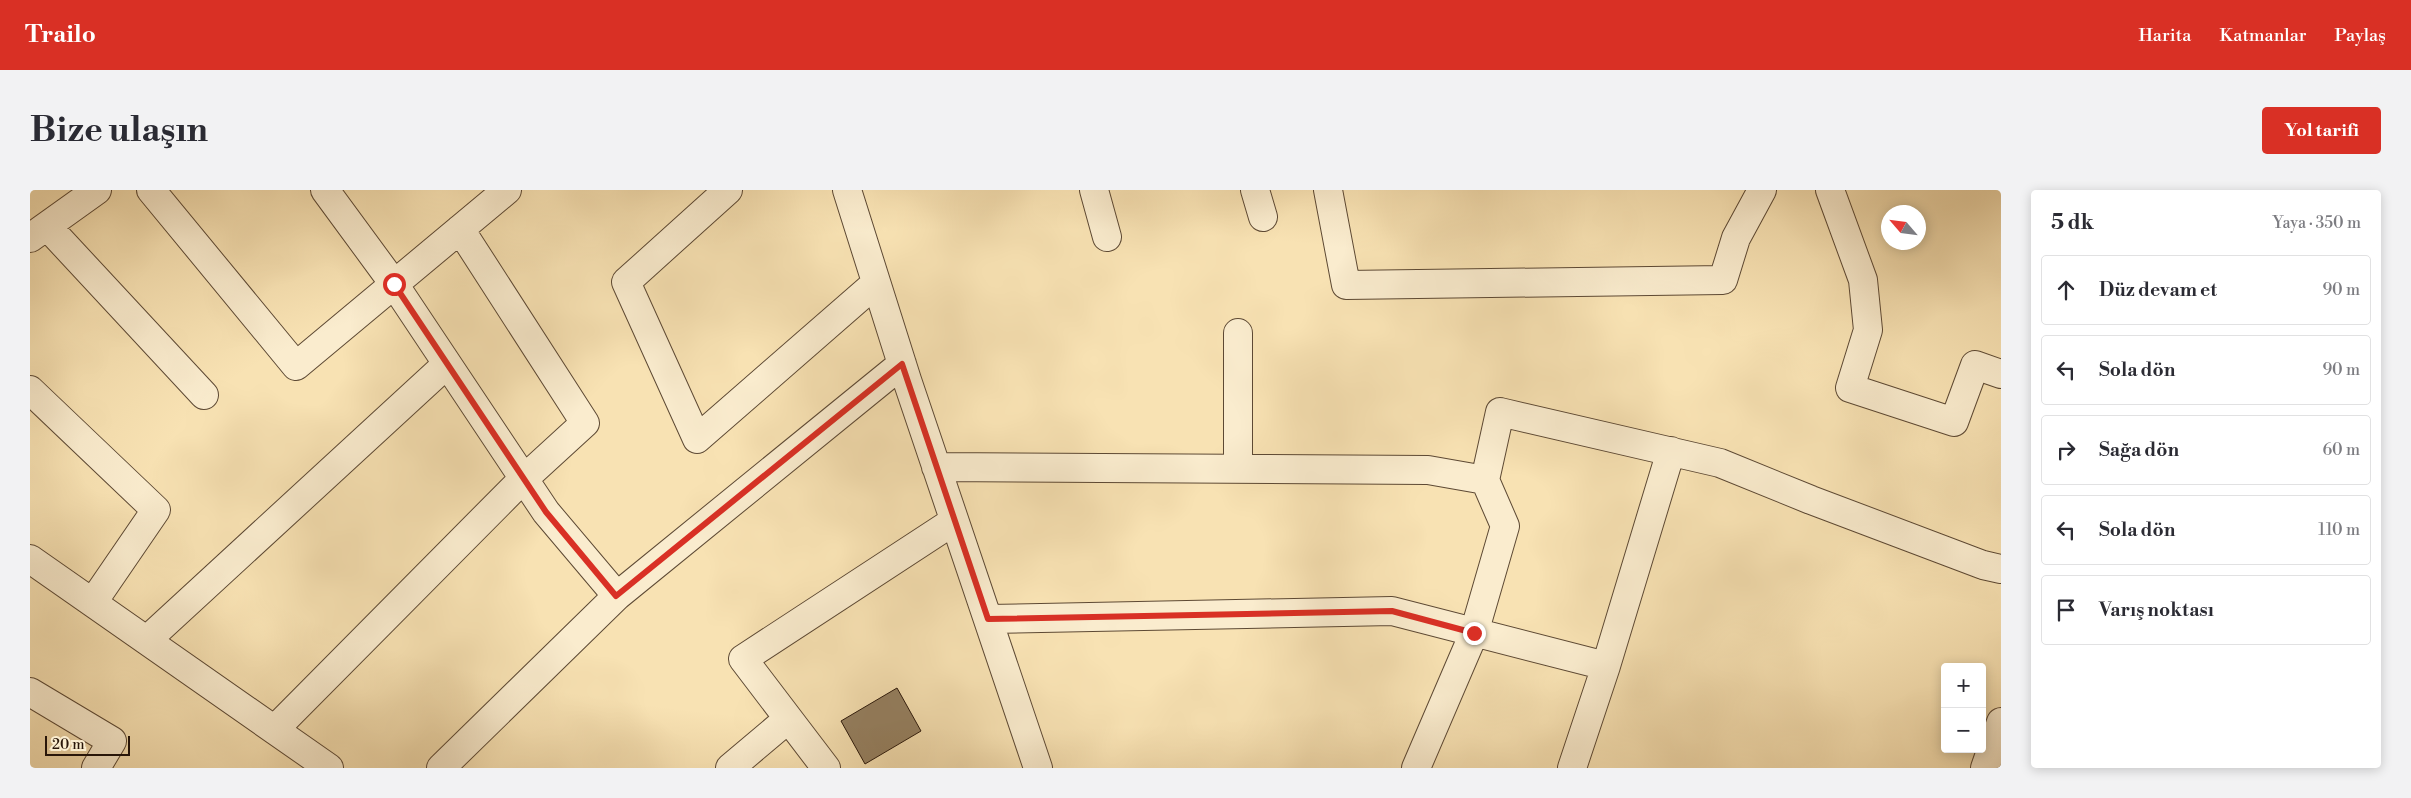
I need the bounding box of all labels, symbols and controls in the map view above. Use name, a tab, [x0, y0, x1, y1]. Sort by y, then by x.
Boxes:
text: Trailo	[25, 20, 96, 50]
text: Harita	[2138, 24, 2191, 47]
text: Katmanlar	[2219, 24, 2307, 47]
text: Paylaş	[2335, 24, 2386, 47]
button: Yol tarifi	[2262, 107, 2381, 154]
text: Bize ulaşın	[30, 109, 208, 152]
north arrow	[1881, 205, 1926, 250]
text: 5 dk	[2051, 210, 2094, 236]
text: Yaya · 350 m	[2273, 213, 2361, 233]
route start	[383, 273, 406, 296]
icon: ahead	[2052, 276, 2080, 304]
text: Düz devam et	[2099, 278, 2217, 302]
text: 90 m	[2322, 280, 2360, 300]
icon: left	[2052, 356, 2080, 384]
text: Sola dön	[2099, 358, 2175, 382]
text: 90 m	[2322, 360, 2360, 380]
icon: right	[2052, 436, 2080, 464]
text: Sağa dön	[2099, 438, 2179, 462]
text: 60 m	[2322, 440, 2360, 460]
icon: left	[2052, 516, 2080, 544]
text: Sola dön	[2099, 518, 2175, 542]
text: 110 m	[2318, 520, 2360, 540]
icon: arrive	[2052, 596, 2080, 624]
text: Varış noktası	[2099, 598, 2214, 622]
route end	[1463, 622, 1486, 645]
map controls	[1941, 663, 1986, 753]
button: +	[1941, 663, 1986, 708]
button: −	[1941, 708, 1986, 753]
scale bar	[45, 733, 130, 756]
text: 20 m	[52, 736, 84, 754]

